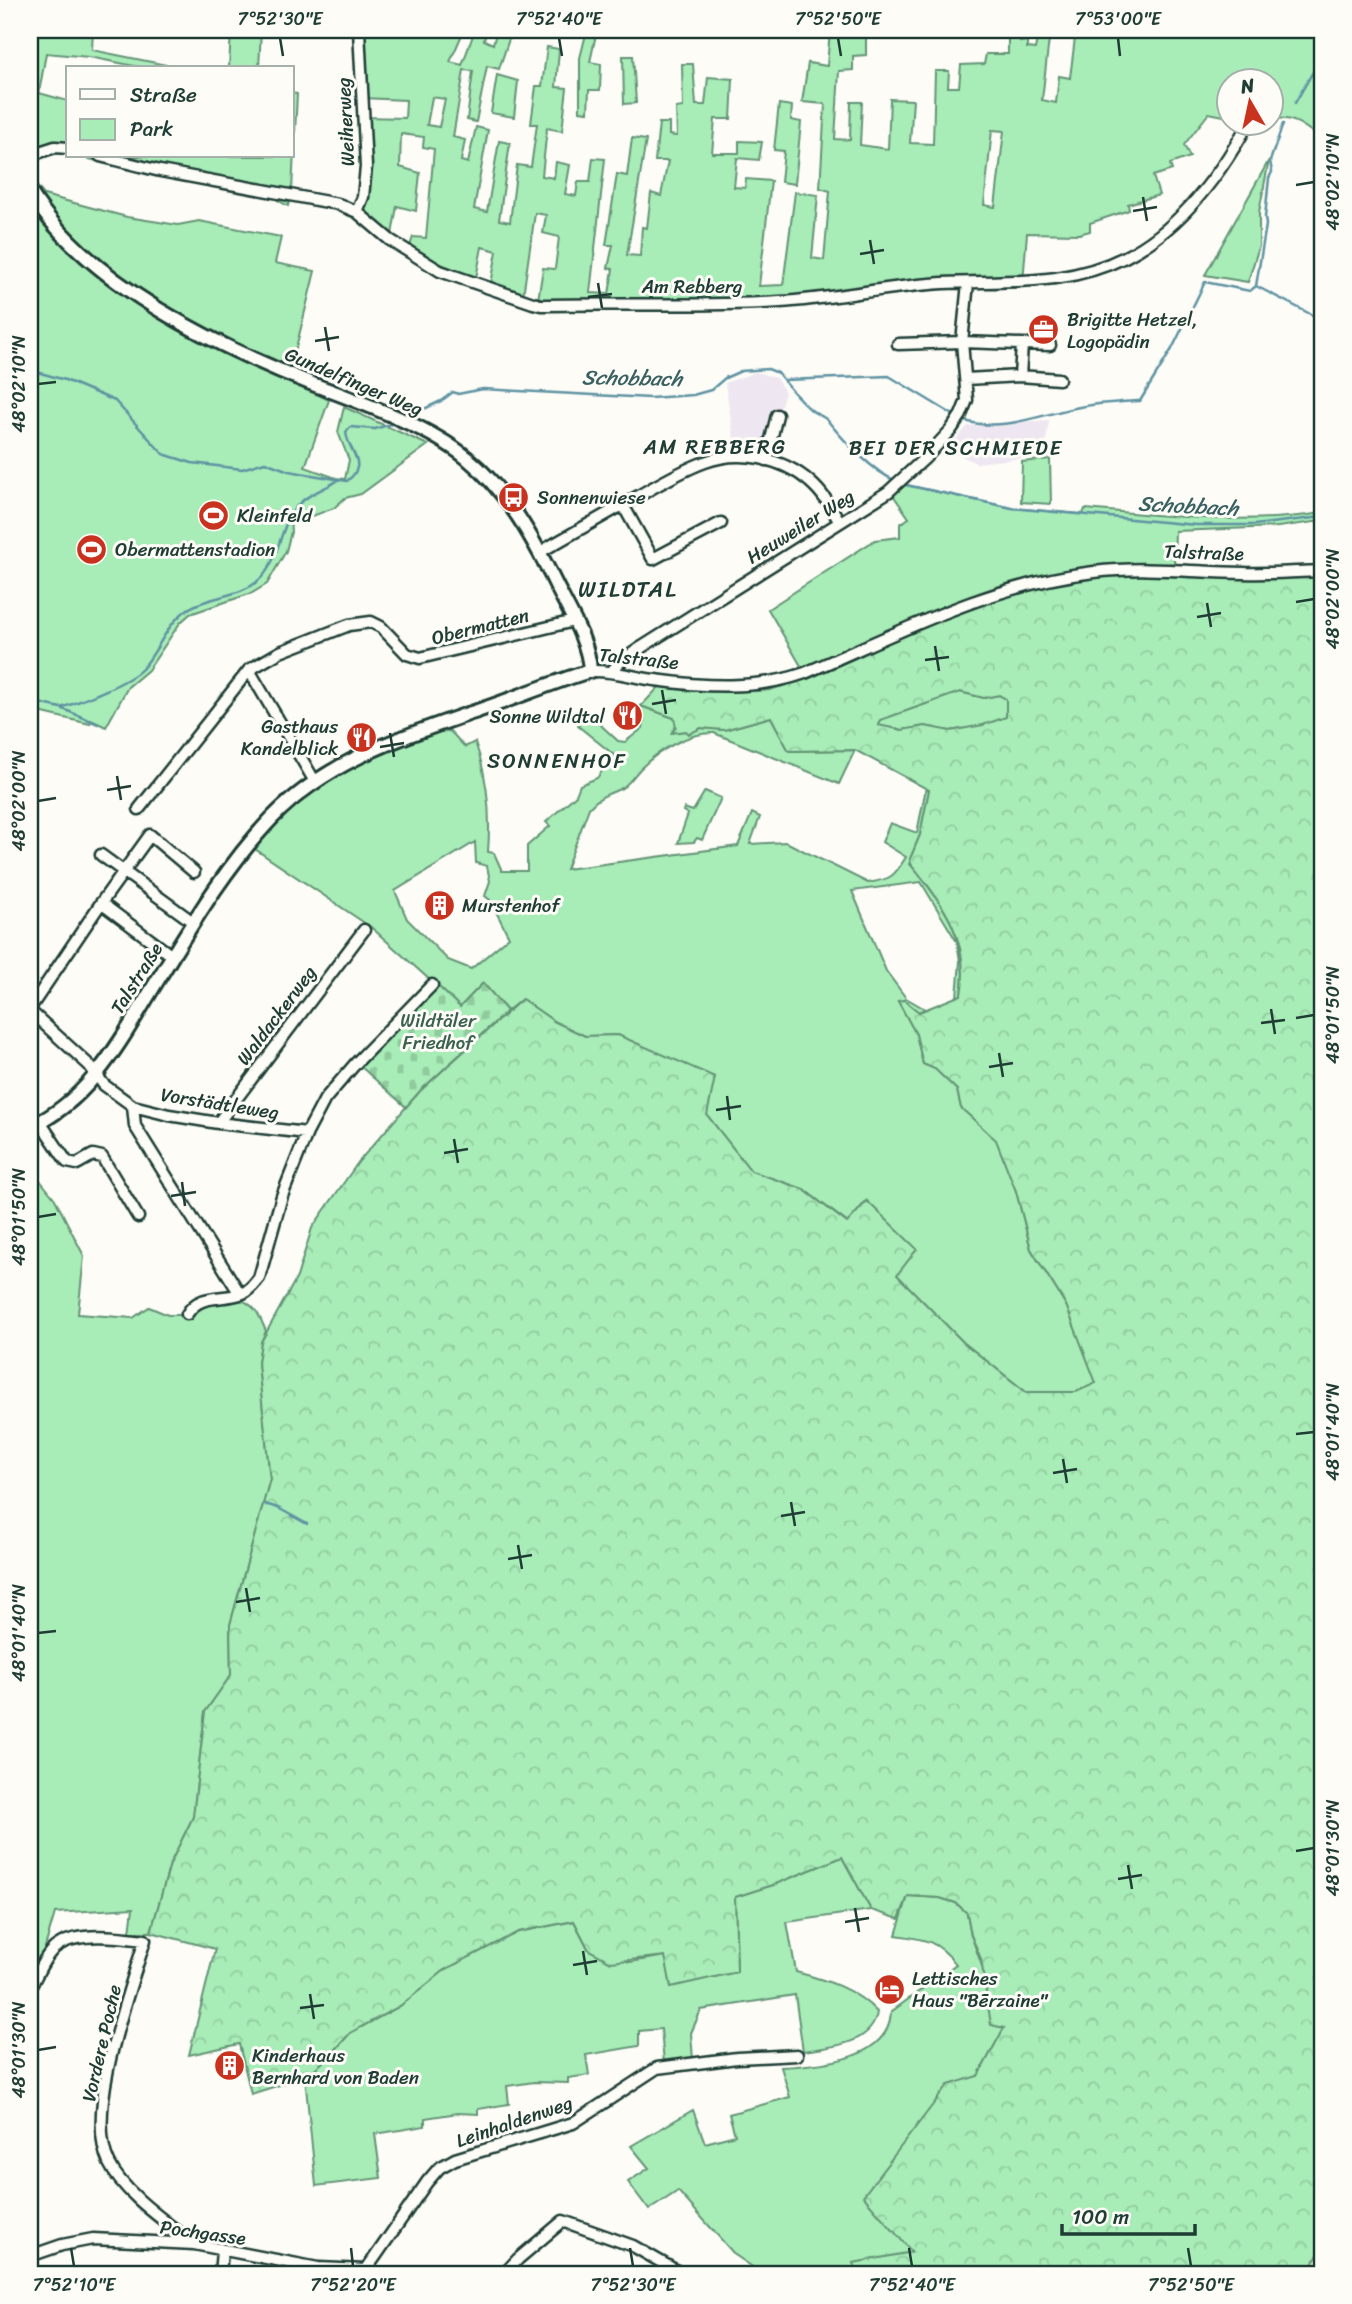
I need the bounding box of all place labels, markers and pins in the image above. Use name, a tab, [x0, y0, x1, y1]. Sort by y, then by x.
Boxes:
place label: Brigitte Hetzel, Logopädin	[1067, 303, 1198, 358]
office icon: Brigitte Hetzel, Logopädin	[1027, 313, 1061, 347]
bus stop icon: Sonnenwiese	[497, 480, 531, 514]
place label: Sonnenwiese	[537, 481, 646, 514]
sports icon: Kleinfeld	[197, 498, 231, 532]
place label: Kleinfeld	[237, 499, 313, 532]
sports icon: Obermattenstadion	[75, 532, 109, 566]
place label: Obermattenstadion	[115, 533, 275, 566]
restaurant icon: Sonne Wildtal	[611, 699, 645, 733]
place label: Sonne Wildtal	[489, 700, 606, 733]
place label: Gasthaus Kandelblick	[241, 710, 339, 765]
restaurant icon: Gasthaus Kandelblick	[344, 720, 378, 754]
building icon: Murstenhof	[422, 888, 456, 922]
place label: Murstenhof	[462, 889, 561, 922]
place label: Lettisches Haus "Bērzaine"	[912, 1962, 1049, 2017]
hotel icon: Lettisches Haus "Bērzaine"	[872, 1972, 906, 2006]
place label: Kinderhaus Bernhard von Baden	[252, 2039, 419, 2094]
building icon: Kinderhaus Bernhard von Baden	[212, 2049, 246, 2083]

